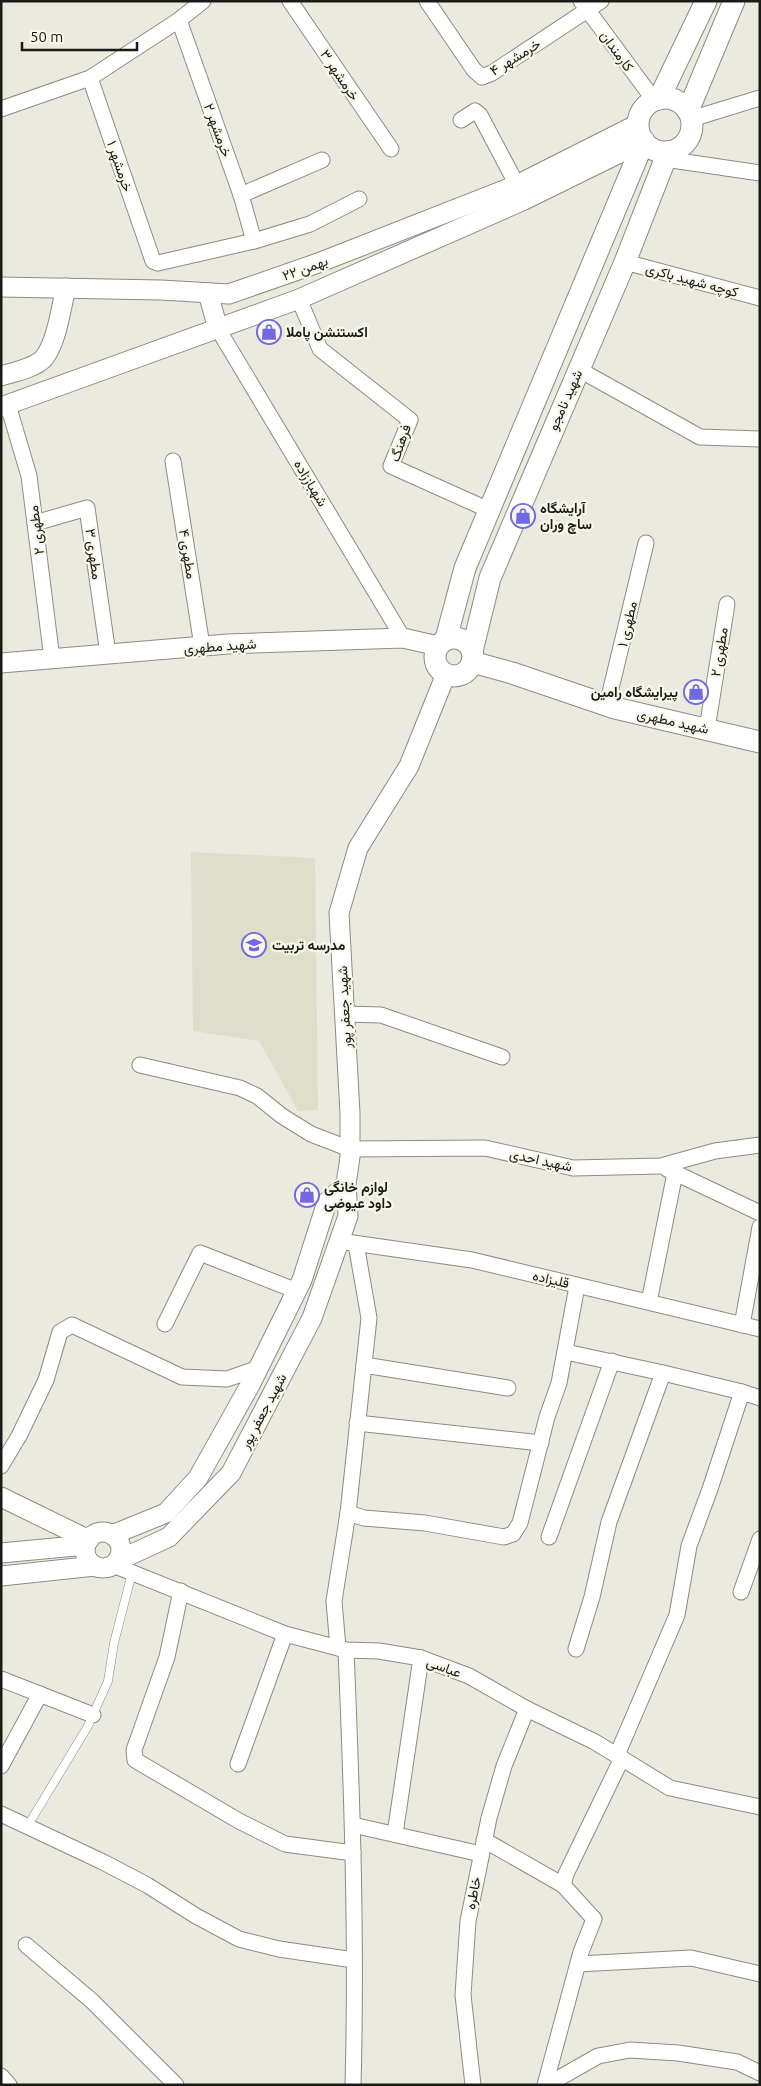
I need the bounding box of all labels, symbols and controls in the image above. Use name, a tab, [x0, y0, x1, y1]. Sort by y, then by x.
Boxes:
scale bar	[22, 20, 138, 52]
text: 50 m	[30, 28, 63, 45]
street label: کارمندان	[596, 28, 637, 75]
street label: خرمشهر ۴	[487, 35, 544, 80]
street label: خرمشهر ۳	[316, 47, 363, 104]
street label: خرمشهر ۲	[200, 101, 235, 159]
street label: خرمشهر ۱	[103, 139, 136, 194]
street label: ۲۲ بهمن	[280, 252, 330, 285]
street label: کوچه شهید باکری	[643, 260, 740, 302]
shop icon: اکستنشن پاملا	[256, 319, 282, 345]
place label: اکستنشن پاملا	[286, 324, 368, 342]
street label: شهید نامجو	[545, 367, 586, 433]
street label: فرهنگ	[386, 422, 415, 464]
street label: شهباززاده	[290, 457, 331, 510]
place label: آرایشگاه ساچ وران	[540, 500, 592, 534]
shop icon: آرایشگاه ساچ وران	[510, 503, 536, 529]
street label: مطهری ۲	[25, 504, 48, 556]
street label: مطهری ۳	[81, 527, 106, 581]
street label: مطهری ۴	[175, 528, 200, 580]
street label: مطهری ۱	[614, 600, 641, 649]
street label: مطهری ۲	[707, 626, 732, 678]
street label: شهید مطهری	[183, 635, 257, 658]
shop icon: پیرایشگاه ‌رامین	[683, 679, 709, 705]
place label: پیرایشگاه ‌رامین	[591, 684, 678, 702]
street label: شهید مطهری	[635, 705, 710, 738]
school or university icon: مدرسه تربیت	[241, 932, 267, 958]
place label: مدرسه تربیت	[272, 937, 346, 954]
street label: شهید جعفر پور	[334, 965, 356, 1050]
street label: شهید احدی	[508, 1146, 574, 1175]
place label: لوازم خانگی داود عیوضی	[324, 1179, 392, 1212]
shop icon: لوازم خانگی داود عیوضی	[294, 1182, 320, 1208]
street label: قلیزاده	[531, 1267, 571, 1292]
street label: شهید جعفر پور	[236, 1371, 291, 1453]
street label: عباسی	[424, 1653, 464, 1682]
street label: خاطره	[462, 1875, 485, 1911]

